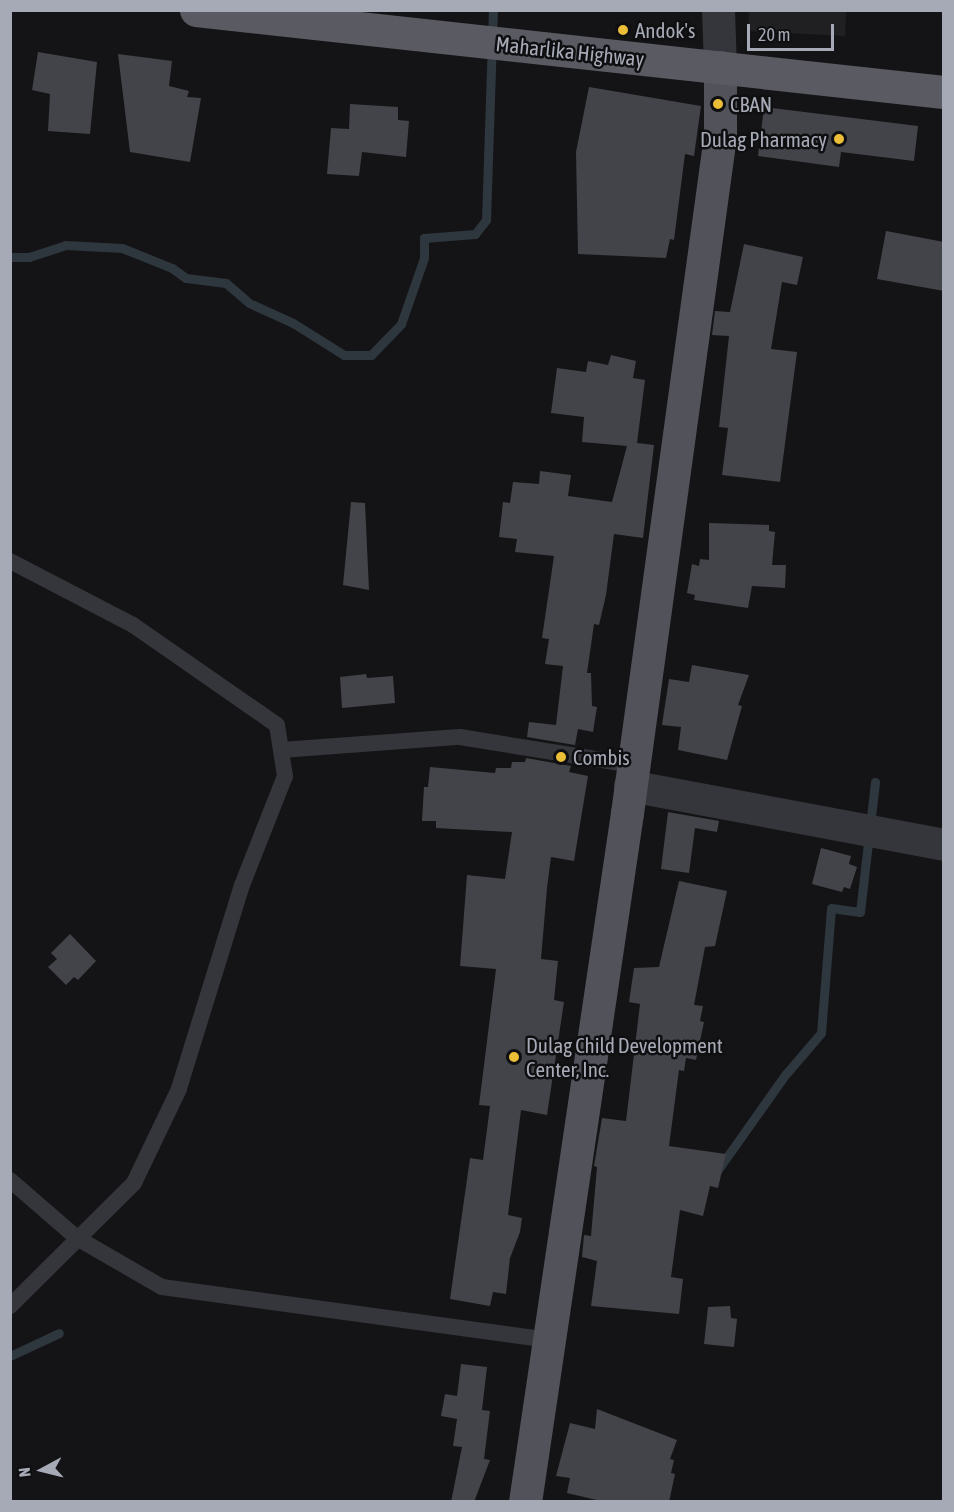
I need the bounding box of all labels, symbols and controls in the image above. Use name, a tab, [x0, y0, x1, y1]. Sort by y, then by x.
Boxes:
scale bar	[750, 12, 837, 50]
place label: Andok's	[635, 17, 695, 43]
marker: Andok's	[616, 23, 630, 37]
text: 20 m	[758, 24, 790, 45]
street label: Maharlika Highway	[494, 31, 646, 71]
place label: CBAN	[730, 91, 772, 117]
marker: CBAN	[711, 97, 725, 111]
place label: Dulag Pharmacy	[700, 126, 827, 152]
marker: Dulag Pharmacy	[832, 132, 846, 146]
place label: Combis	[573, 744, 630, 770]
marker: Combis	[554, 750, 568, 764]
place label: Dulag Child Development Center, Inc.	[526, 1032, 723, 1082]
marker: Dulag Child Development Center, Inc.	[507, 1050, 521, 1064]
north arrow	[12, 1440, 72, 1500]
text: N	[15, 1466, 34, 1478]

